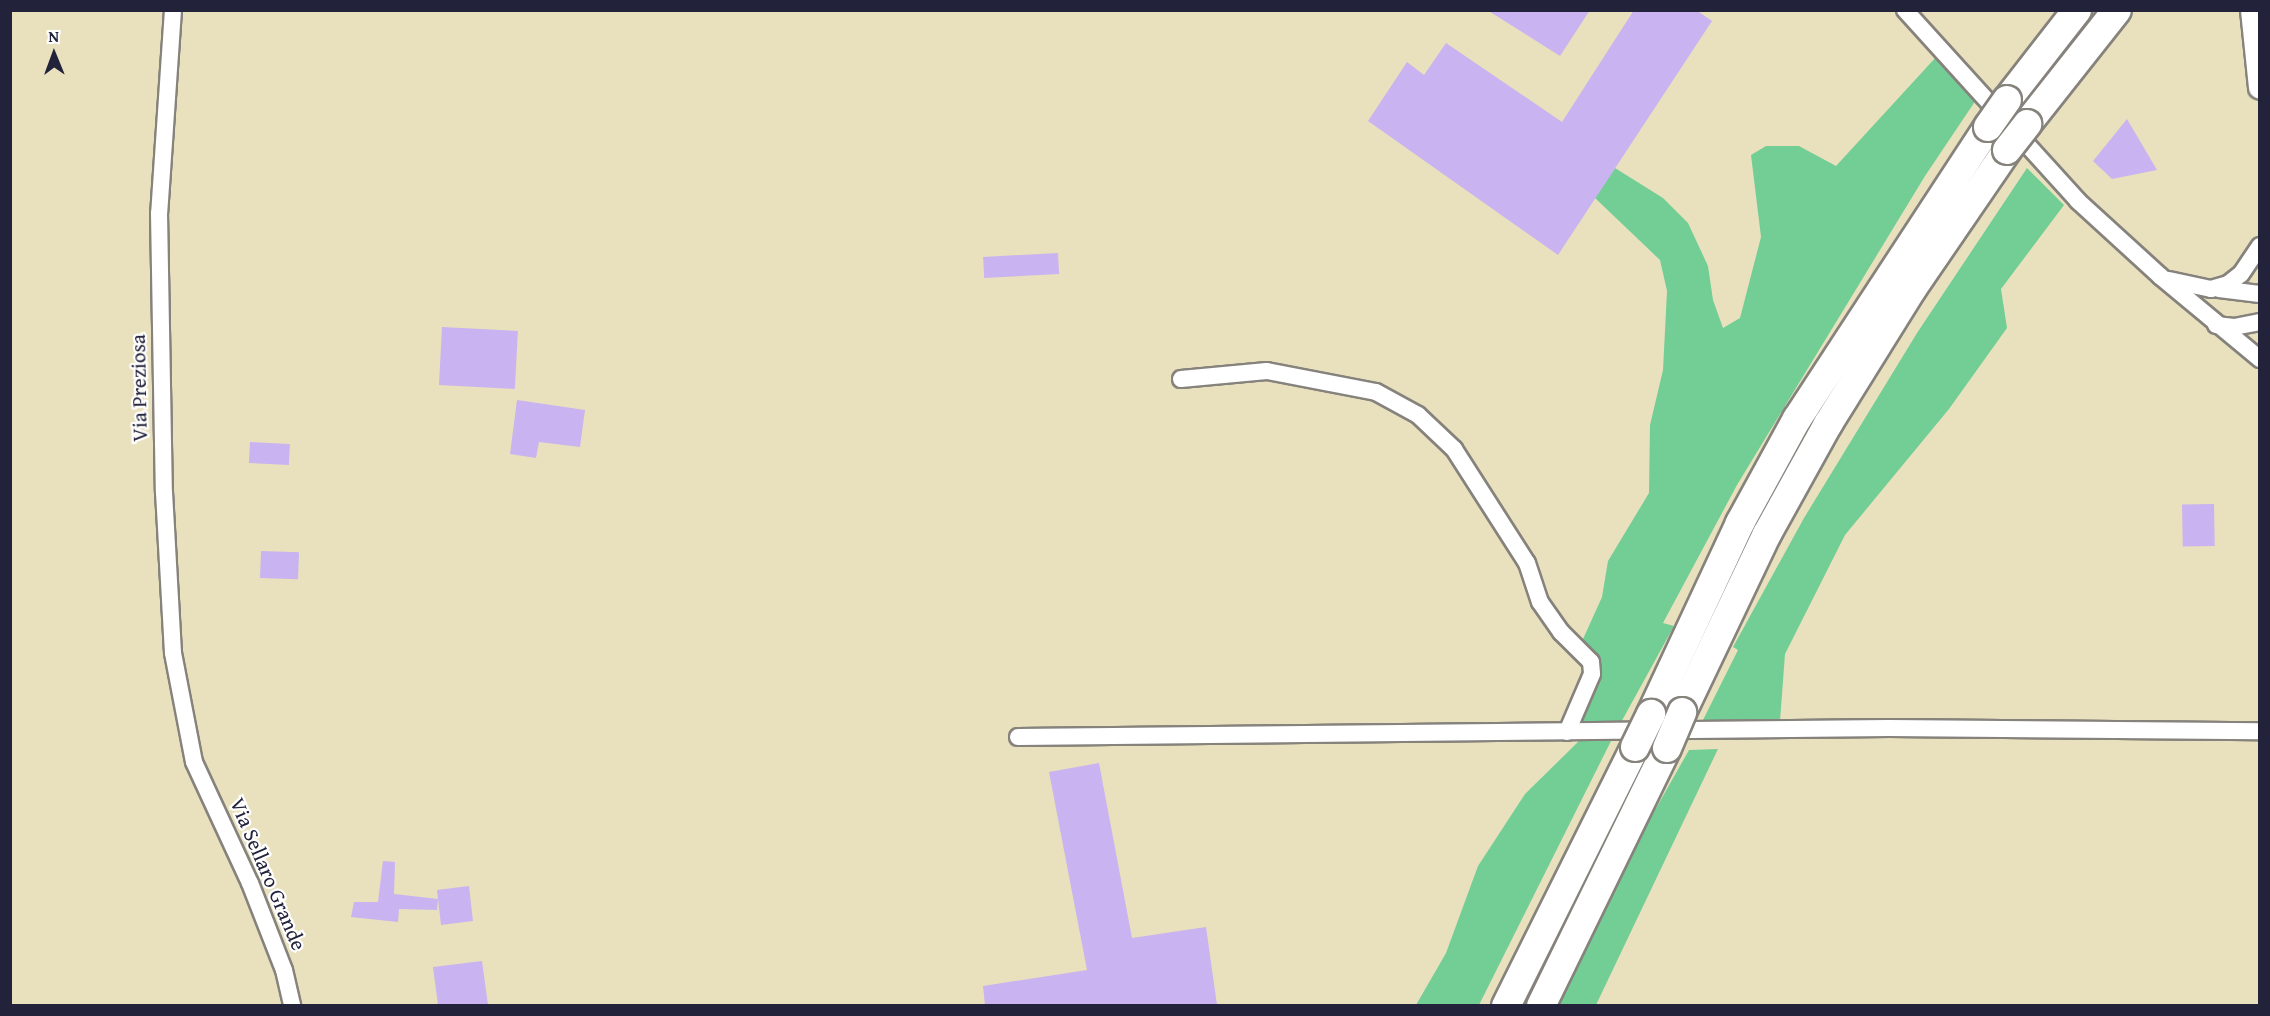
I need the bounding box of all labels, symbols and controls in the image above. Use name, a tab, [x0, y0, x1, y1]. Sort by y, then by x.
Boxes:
north arrow	[24, 24, 84, 84]
text: N	[48, 24, 59, 48]
street label: Via Preziosa	[125, 334, 153, 442]
street label: Via Sellaro Grande	[224, 794, 312, 954]

